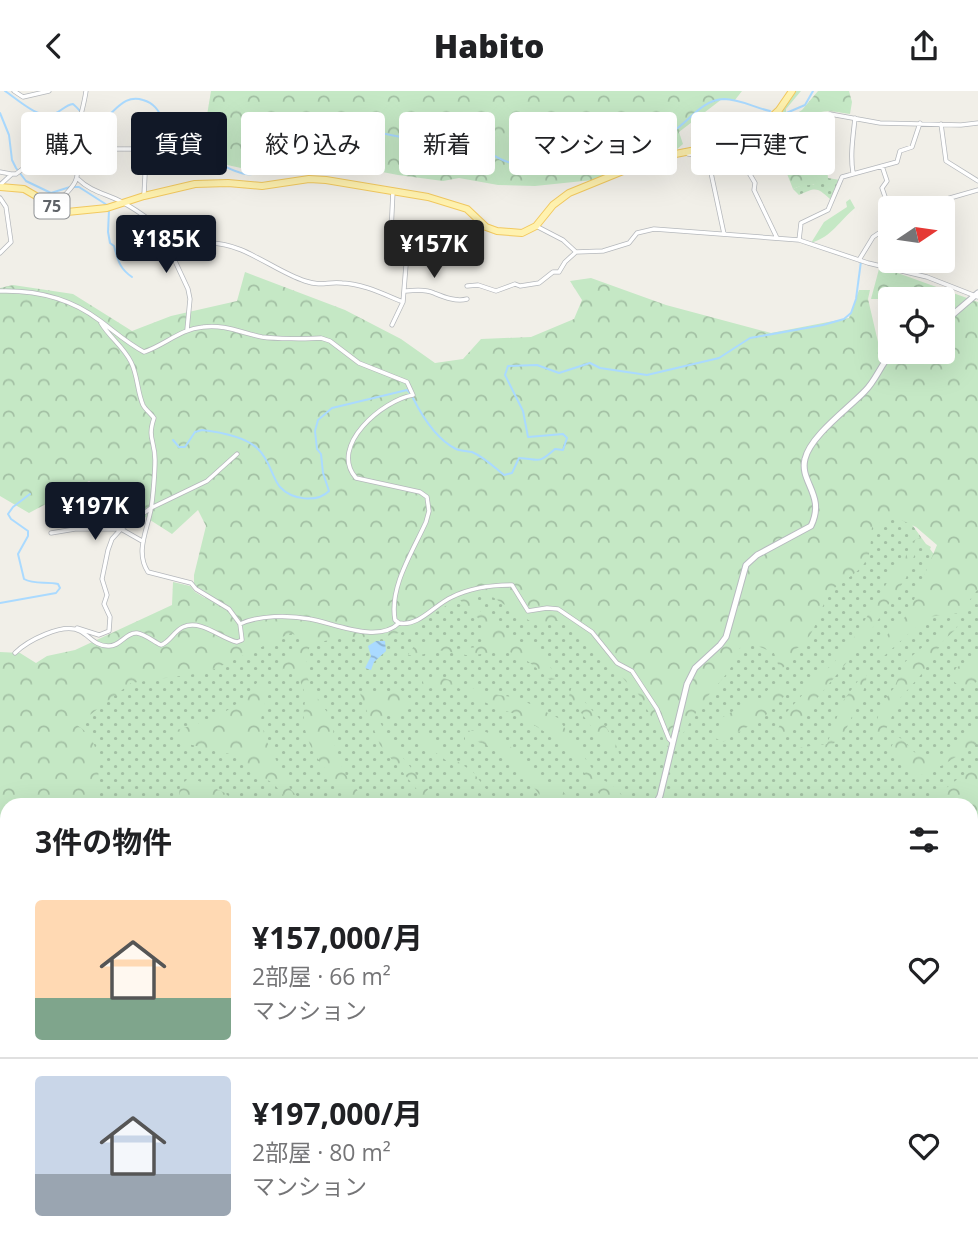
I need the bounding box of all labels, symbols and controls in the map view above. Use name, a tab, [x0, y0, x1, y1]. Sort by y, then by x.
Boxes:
text: Habito	[434, 24, 544, 67]
icon: back	[35, 27, 73, 65]
icon: share	[905, 27, 943, 65]
chip: 購入	[21, 112, 117, 175]
chip: 賃貸	[131, 112, 227, 175]
chip: 絞り込み	[241, 112, 385, 175]
chip: 新着	[399, 112, 495, 175]
chip: マンション	[509, 112, 677, 175]
chip: 一戸建て	[691, 112, 835, 175]
road number: 75	[34, 193, 70, 218]
north arrow	[878, 196, 956, 273]
map controls	[878, 196, 955, 364]
pin: ¥185K	[117, 215, 215, 275]
pin: ¥157K	[385, 221, 483, 280]
text: ¥185K	[132, 222, 200, 254]
text: ¥157K	[400, 227, 468, 259]
button: locate	[878, 287, 955, 364]
pin: ¥197K	[46, 483, 144, 542]
text: ¥197K	[61, 489, 129, 521]
text: 3件の物件	[35, 821, 172, 862]
icon: filters	[905, 821, 943, 859]
text: ¥157,000/月	[252, 917, 423, 958]
icon: home	[91, 928, 175, 1012]
icon: heart	[905, 951, 943, 989]
text: 2部屋 · 66 m²	[252, 960, 391, 992]
text: マンション	[252, 994, 367, 1026]
text: ¥197,000/月	[252, 1093, 423, 1134]
icon: home	[91, 1104, 175, 1188]
icon: heart	[905, 1127, 943, 1165]
text: 2部屋 · 80 m²	[252, 1136, 391, 1168]
text: マンション	[252, 1170, 367, 1202]

